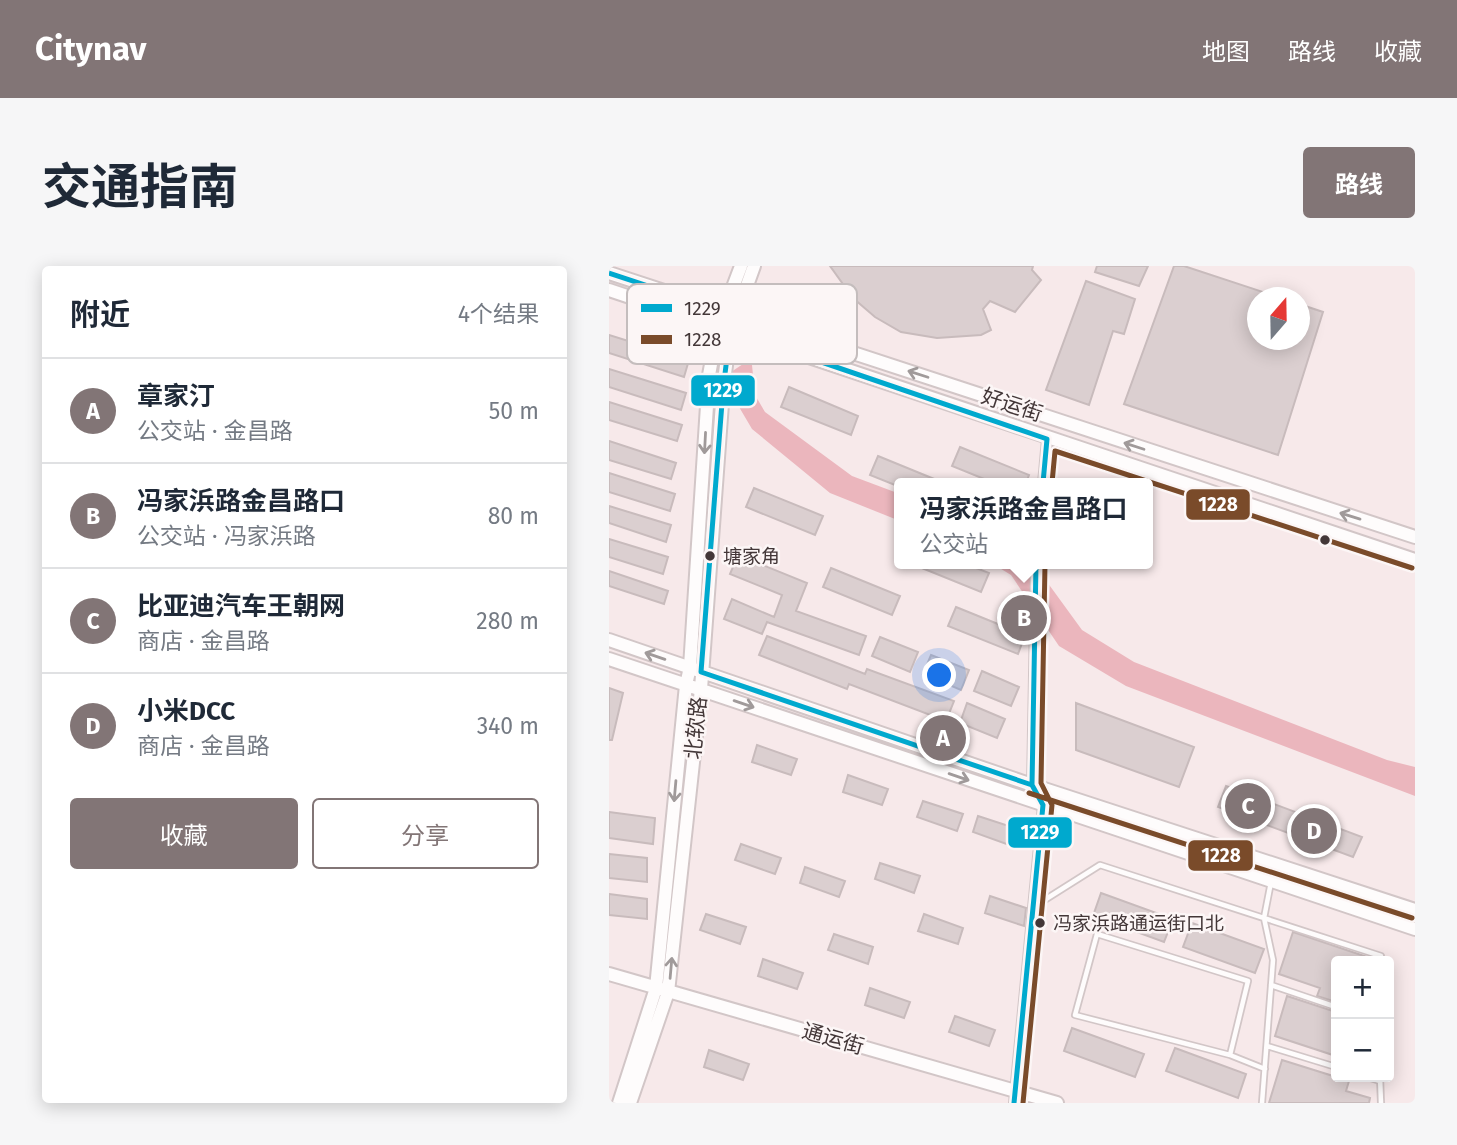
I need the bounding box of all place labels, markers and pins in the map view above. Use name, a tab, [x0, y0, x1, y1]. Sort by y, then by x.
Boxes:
unlabelled marker	[1318, 533, 1332, 547]
place label: 塘家角	[723, 545, 780, 568]
marker: 塘家角	[703, 549, 717, 563]
pin: B	[1001, 592, 1047, 644]
pin: A	[920, 712, 966, 764]
pin: C	[1225, 780, 1271, 832]
pin: D	[1291, 805, 1337, 857]
place label: 冯家浜路通运街口北	[1053, 912, 1224, 935]
marker: 冯家浜路通运街口北	[1033, 916, 1047, 930]

